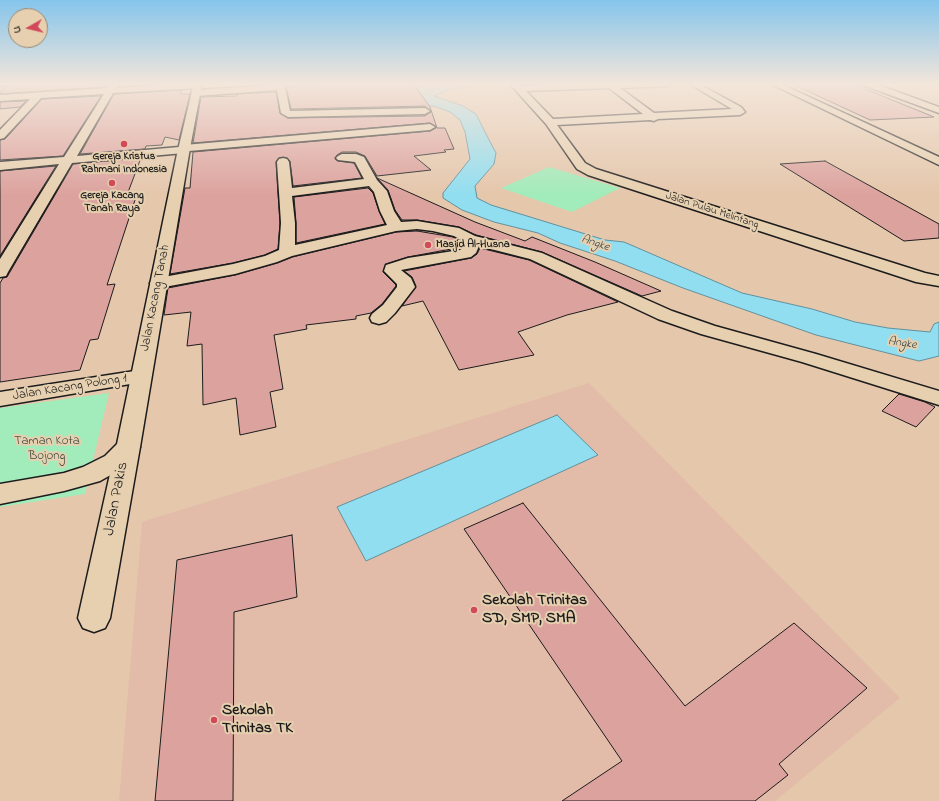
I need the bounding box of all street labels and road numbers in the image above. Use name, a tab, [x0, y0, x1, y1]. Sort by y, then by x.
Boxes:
street label: Jalan Pulau Melintang	[664, 190, 760, 232]
street label: Jalan Kacang Tanah	[138, 244, 174, 352]
street label: Jalan Kacang Polong 1	[12, 371, 128, 405]
street label: Jalan Pakis	[100, 461, 134, 537]

